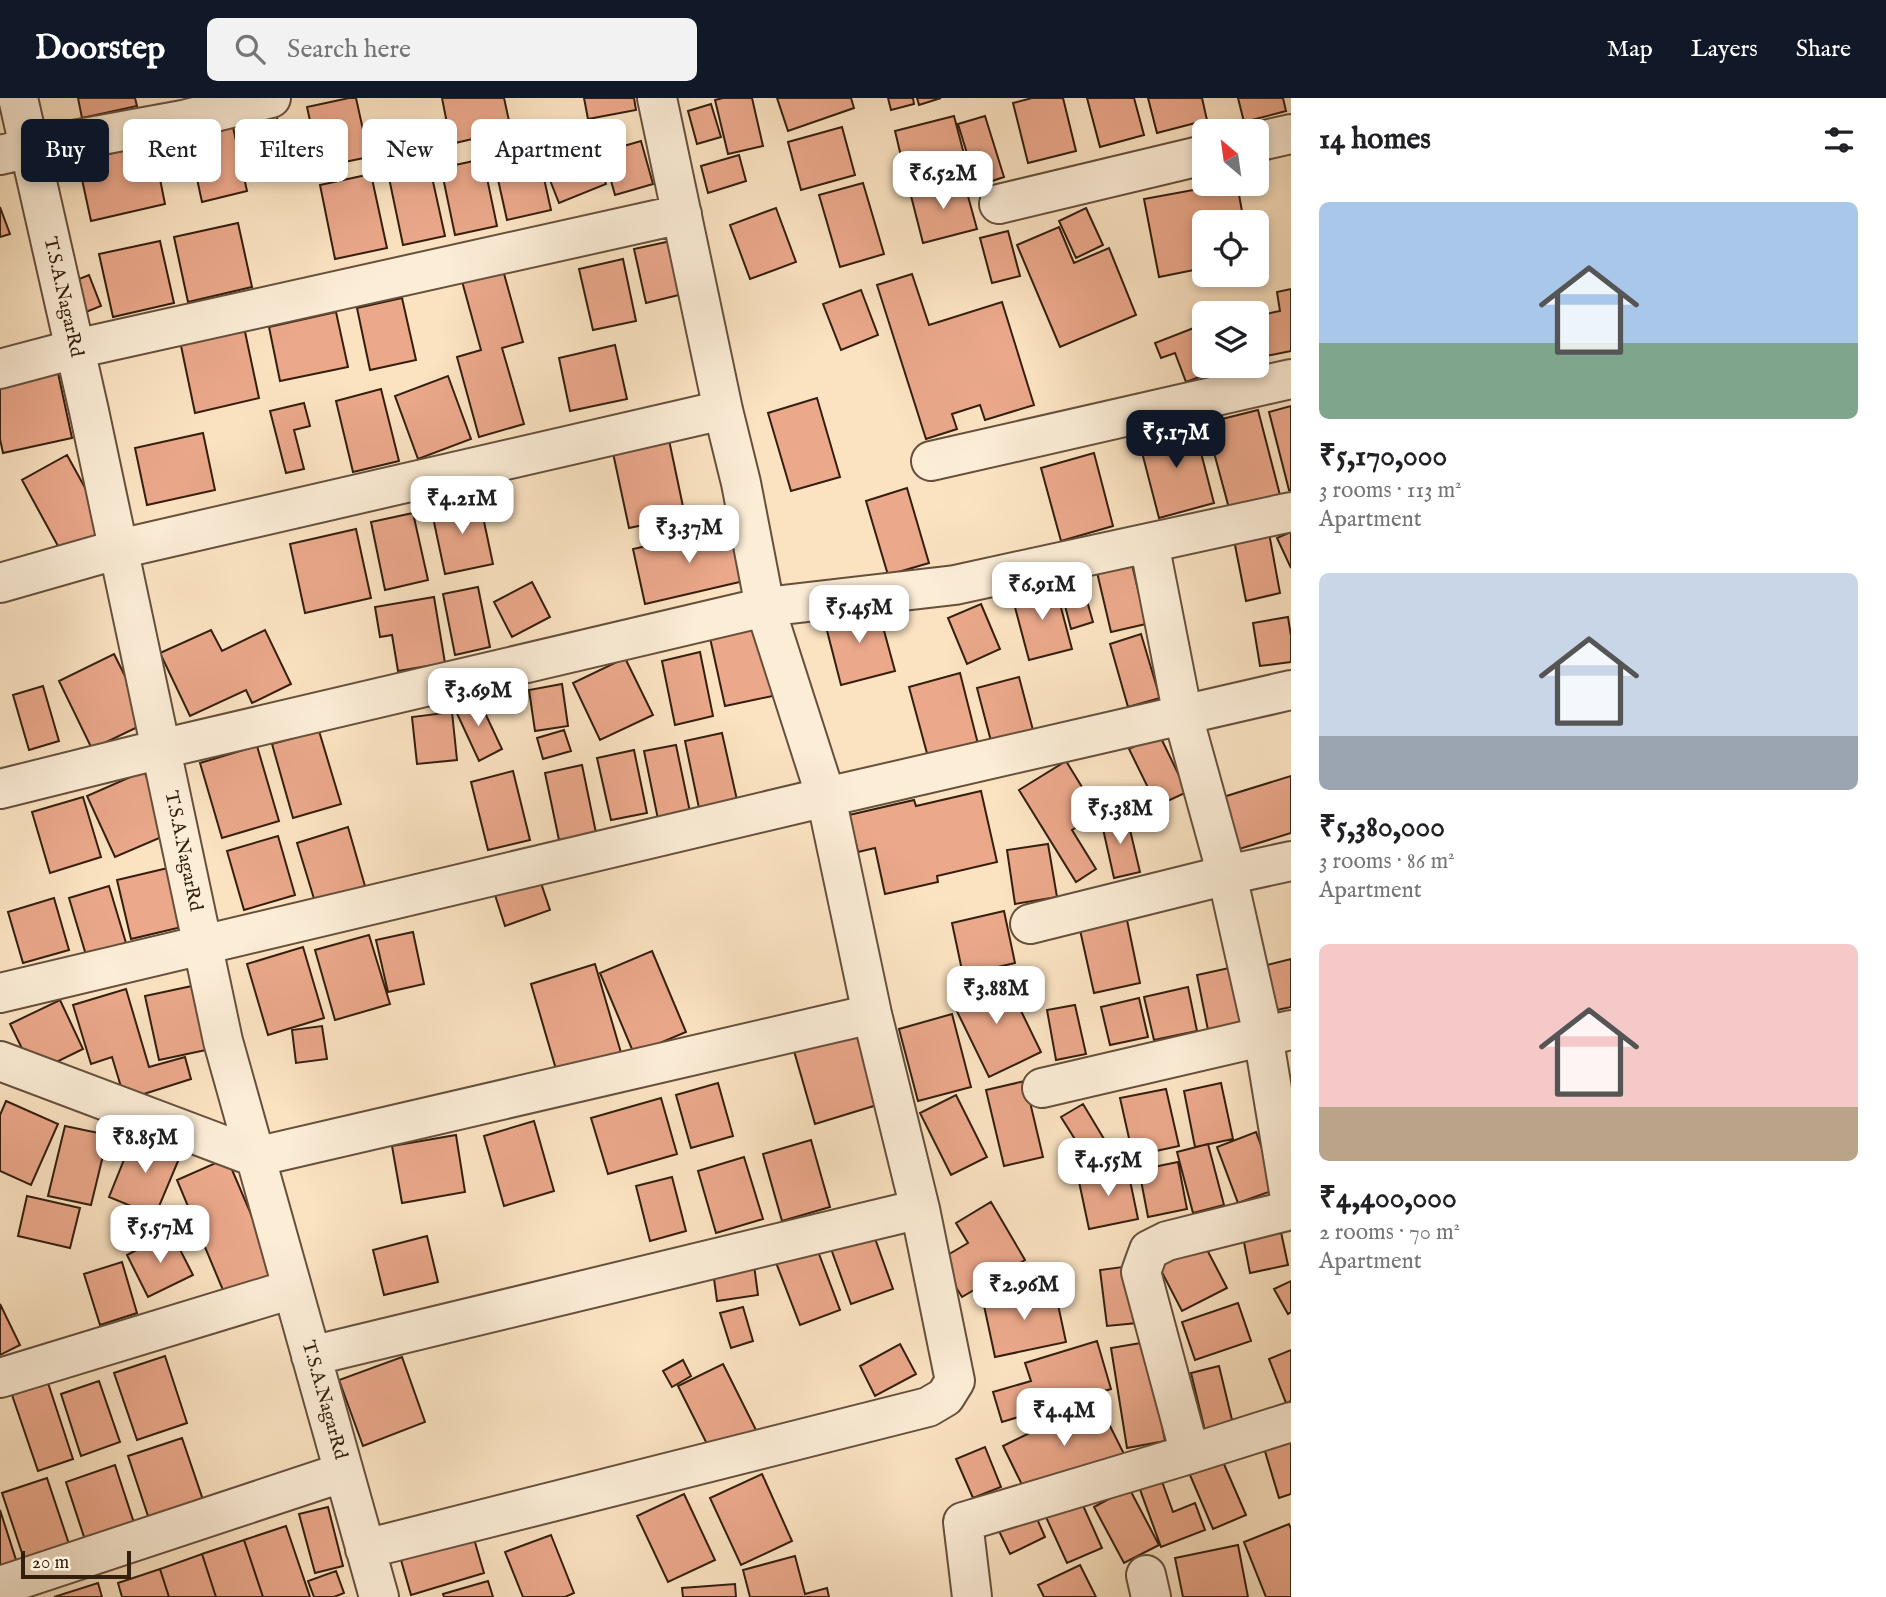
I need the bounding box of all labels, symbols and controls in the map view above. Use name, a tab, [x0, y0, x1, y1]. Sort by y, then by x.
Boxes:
search box	[207, 18, 697, 81]
text: Doorstep	[35, 28, 165, 70]
icon: search	[231, 30, 269, 68]
text: Search here	[287, 33, 411, 66]
text: Map	[1607, 34, 1653, 65]
text: Layers	[1691, 34, 1758, 65]
text: Share	[1796, 34, 1851, 65]
chip: Buy	[21, 119, 109, 182]
chip: Rent	[123, 119, 221, 182]
chip: Filters	[235, 119, 348, 182]
chip: New	[362, 119, 457, 182]
chip: Apartment	[471, 119, 626, 182]
north arrow	[1192, 119, 1269, 196]
map controls	[1192, 119, 1269, 378]
text: 14 homes	[1319, 121, 1431, 159]
icon: filters	[1820, 121, 1858, 159]
pin: ₹6.52M	[886, 152, 1000, 211]
text: ₹6.52M	[909, 159, 977, 188]
button: locate	[1192, 210, 1269, 287]
street label: T.S.A.NagarRd	[38, 235, 89, 360]
icon: home	[1526, 247, 1652, 373]
button: layers	[1192, 301, 1269, 378]
pin: ₹5.17M	[1119, 410, 1233, 470]
text: ₹5.17M	[1142, 418, 1210, 447]
text: ₹5,170,000	[1319, 438, 1447, 476]
pin: ₹4.21M	[405, 476, 519, 536]
text: 3 rooms · 113 m²	[1319, 476, 1462, 505]
text: ₹4.21M	[427, 484, 497, 513]
pin: ₹3.37M	[632, 505, 746, 565]
text: Apartment	[1319, 505, 1422, 534]
text: ₹3.37M	[655, 513, 723, 542]
pin: ₹6.91M	[985, 562, 1099, 622]
text: ₹6.91M	[1008, 570, 1076, 599]
pin: ₹5.45M	[802, 586, 916, 645]
text: ₹5.45M	[825, 593, 893, 622]
icon: home	[1526, 618, 1652, 744]
pin: ₹3.69M	[421, 668, 535, 728]
text: ₹3.69M	[444, 676, 512, 705]
pin: ₹5.38M	[1063, 786, 1177, 846]
street label: T.S.A.NagarRd	[159, 789, 208, 914]
text: ₹5.38M	[1087, 794, 1153, 823]
text: ₹5,380,000	[1319, 809, 1445, 847]
text: 3 rooms · 86 m²	[1319, 847, 1455, 876]
text: Apartment	[1319, 876, 1422, 905]
pin: ₹3.88M	[939, 967, 1053, 1026]
text: ₹3.88M	[963, 974, 1029, 1003]
icon: home	[1526, 989, 1652, 1115]
pin: ₹8.85M	[88, 1116, 202, 1175]
text: ₹8.85M	[112, 1123, 178, 1152]
pin: ₹4.55M	[1051, 1138, 1165, 1198]
text: ₹4.55M	[1074, 1146, 1142, 1175]
text: ₹4,400,000	[1319, 1180, 1457, 1218]
pin: ₹5.57M	[103, 1206, 217, 1265]
text: ₹5.57M	[126, 1213, 194, 1242]
text: 2 rooms · 70 m²	[1319, 1218, 1460, 1247]
text: Apartment	[1319, 1247, 1422, 1276]
pin: ₹2.96M	[967, 1262, 1081, 1322]
text: ₹2.96M	[989, 1270, 1059, 1299]
street label: T.S.A.NagarRd	[296, 1338, 353, 1463]
pin: ₹4.4M	[1015, 1388, 1113, 1448]
text: ₹4.4M	[1033, 1396, 1095, 1425]
scale bar	[21, 1548, 131, 1580]
text: 20 m	[32, 1551, 69, 1575]

